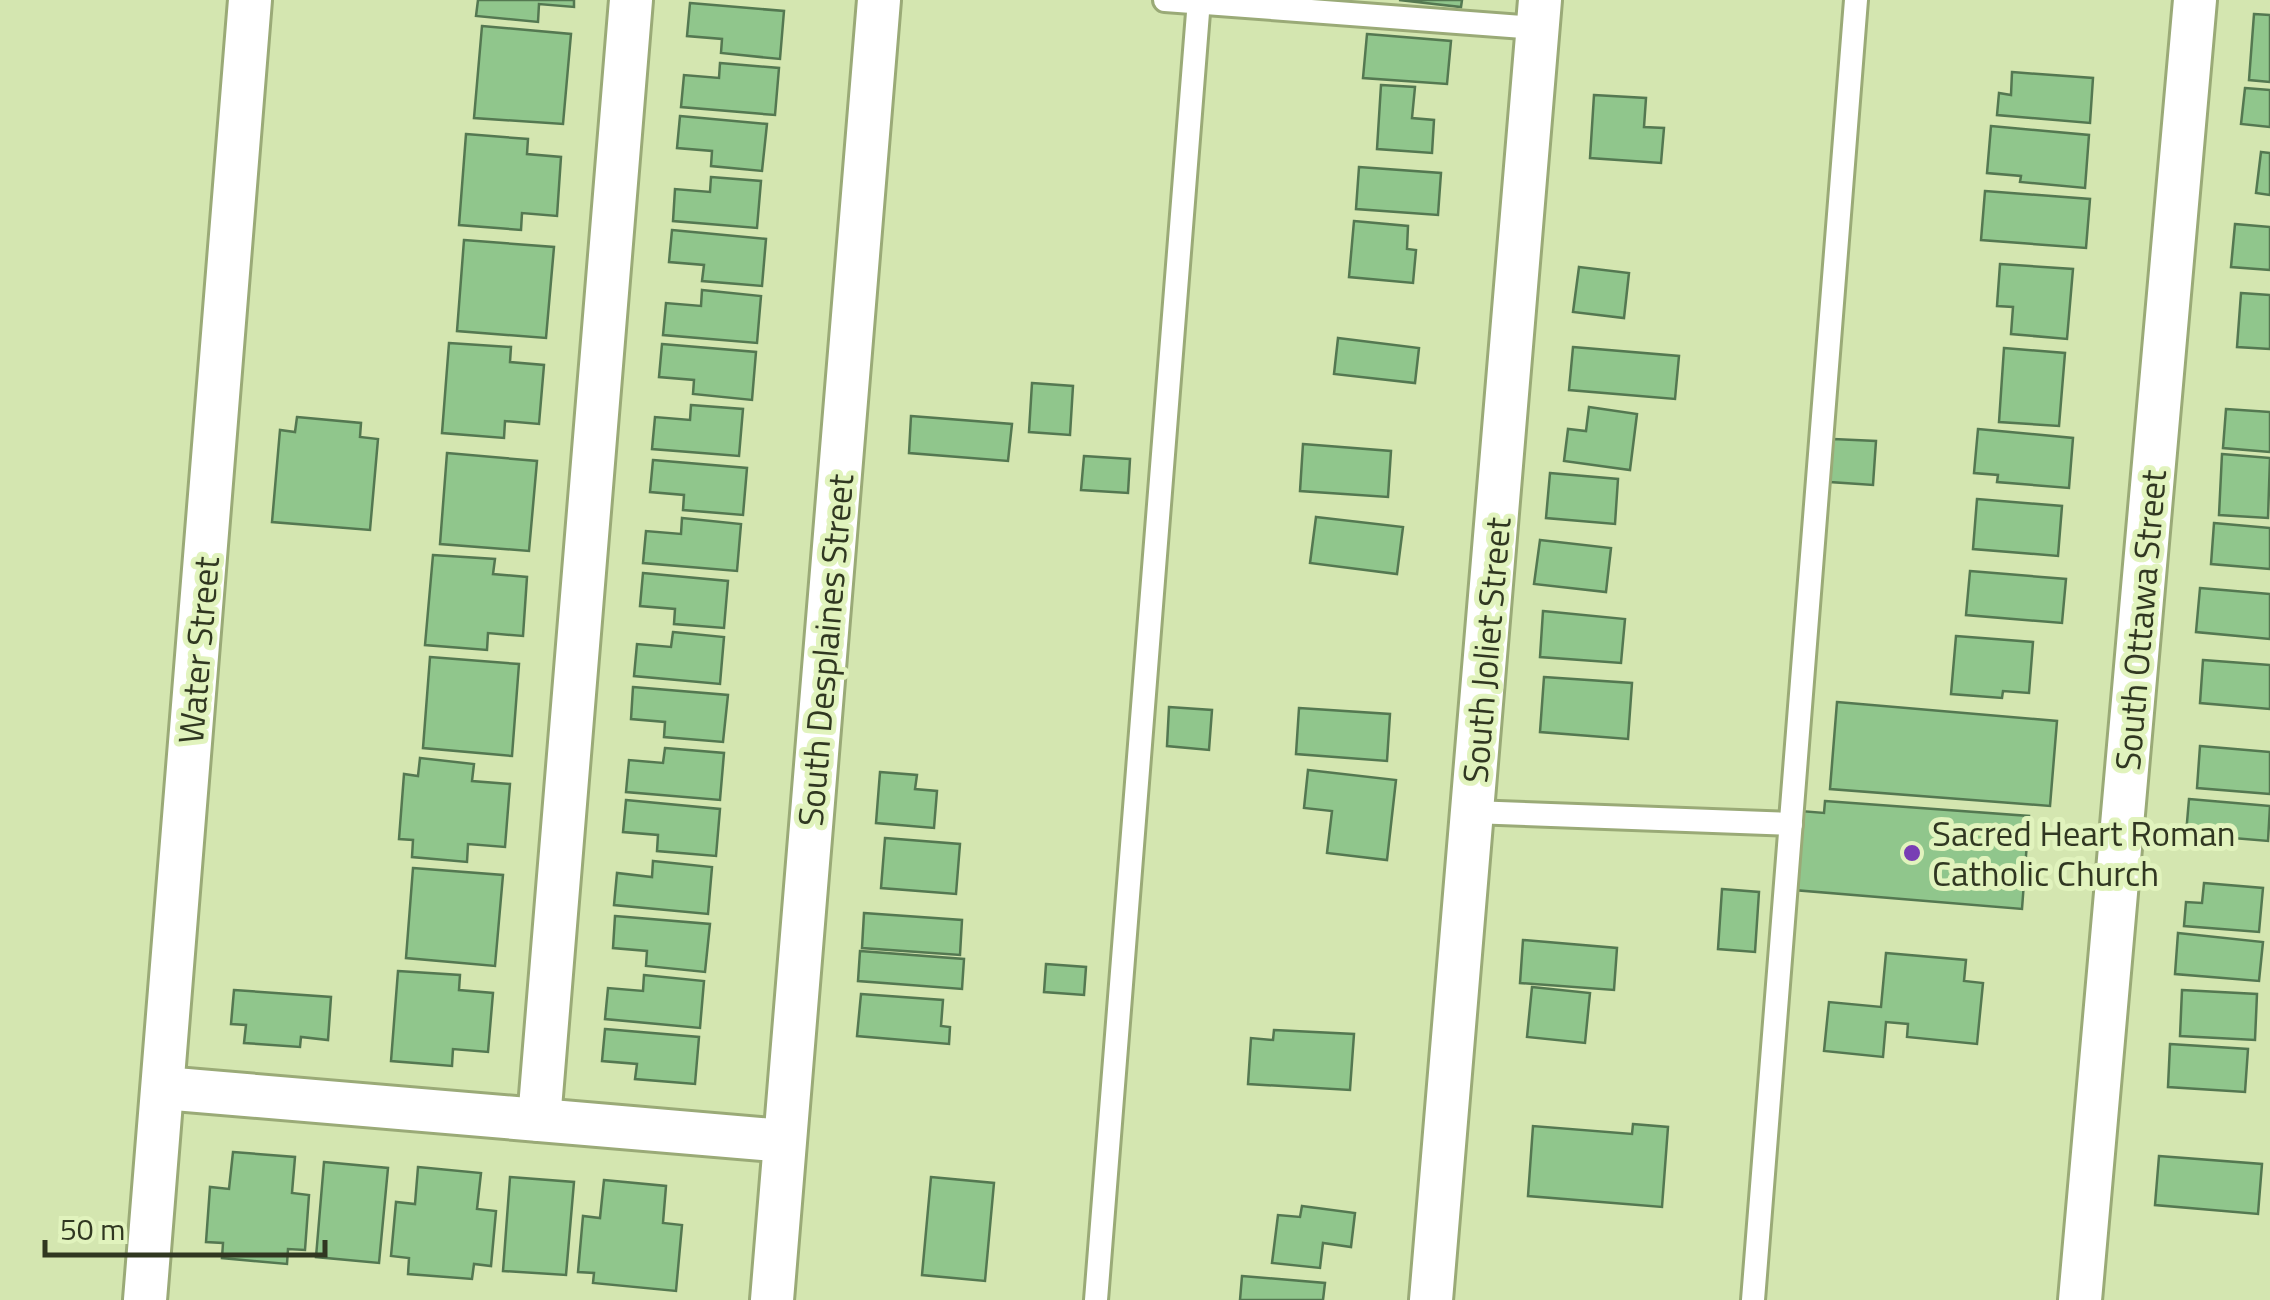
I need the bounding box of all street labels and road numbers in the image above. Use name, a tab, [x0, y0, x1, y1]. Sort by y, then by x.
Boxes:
street label: South Ottawa Street	[2100, 467, 2180, 773]
street label: South Desplaines Street	[783, 471, 867, 829]
street label: South Joliet Street	[1447, 515, 1525, 785]
street label: Water Street	[163, 554, 233, 746]

